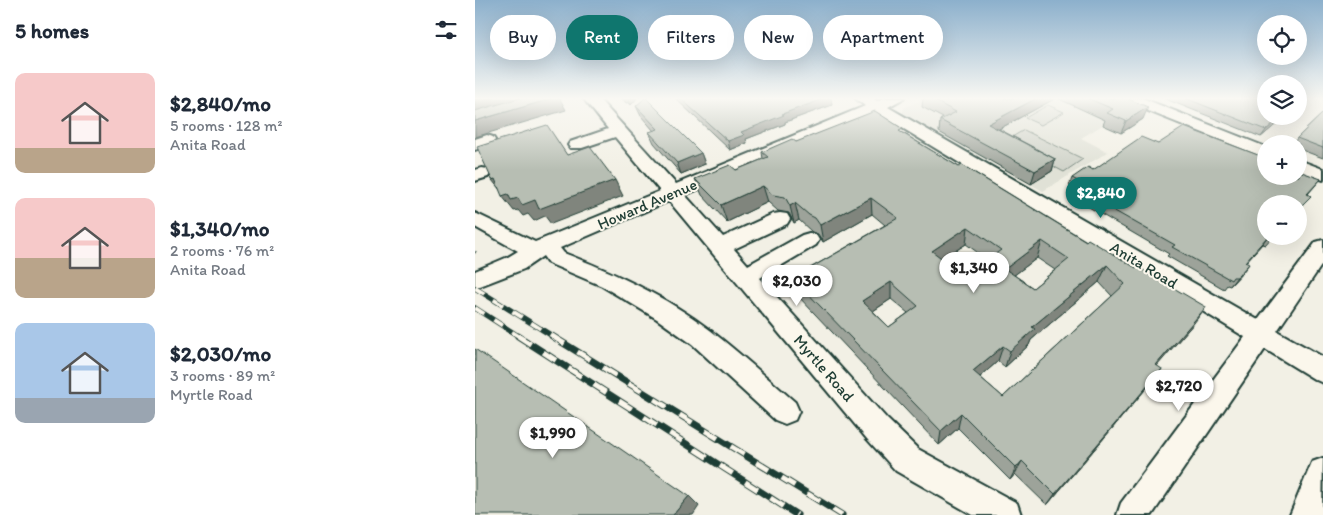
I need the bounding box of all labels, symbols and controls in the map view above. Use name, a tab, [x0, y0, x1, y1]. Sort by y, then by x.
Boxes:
chip: Buy	[490, 15, 556, 60]
chip: Rent	[566, 15, 638, 60]
chip: Filters	[648, 15, 734, 60]
chip: New	[744, 15, 813, 60]
chip: Apartment	[823, 15, 943, 60]
map controls	[1257, 15, 1307, 245]
button: locate	[1257, 15, 1307, 65]
icon: filters	[432, 16, 460, 44]
text: 5 homes	[15, 18, 89, 43]
button: layers	[1257, 75, 1307, 125]
text: $2,840/mo	[170, 91, 271, 116]
icon: home	[55, 93, 115, 153]
text: 5 rooms · 128 m²	[170, 116, 282, 135]
text: Anita Road	[170, 135, 246, 154]
button: +	[1257, 135, 1307, 185]
street label: Howard Avenue	[594, 174, 700, 234]
pin: $2,840	[1060, 176, 1142, 219]
text: $2,840	[1077, 183, 1125, 202]
button: −	[1257, 195, 1307, 245]
text: $1,340/mo	[170, 216, 270, 241]
icon: home	[55, 218, 115, 278]
street label: Anita Road	[1107, 237, 1182, 293]
text: 2 rooms · 76 m²	[170, 241, 274, 260]
pin: $1,340	[933, 252, 1015, 294]
text: $1,340	[950, 258, 998, 277]
text: Anita Road	[170, 260, 246, 279]
pin: $2,030	[756, 264, 838, 307]
text: $2,030	[773, 271, 821, 290]
street label: Myrtle Road	[790, 331, 859, 406]
text: $2,030/mo	[170, 341, 271, 366]
icon: home	[55, 343, 115, 403]
text: 3 rooms · 89 m²	[170, 366, 275, 385]
pin: $2,720	[1138, 370, 1220, 412]
text: $2,720	[1156, 376, 1202, 395]
text: Myrtle Road	[170, 385, 253, 404]
pin: $1,990	[512, 416, 594, 459]
text: $1,990	[530, 423, 576, 442]

